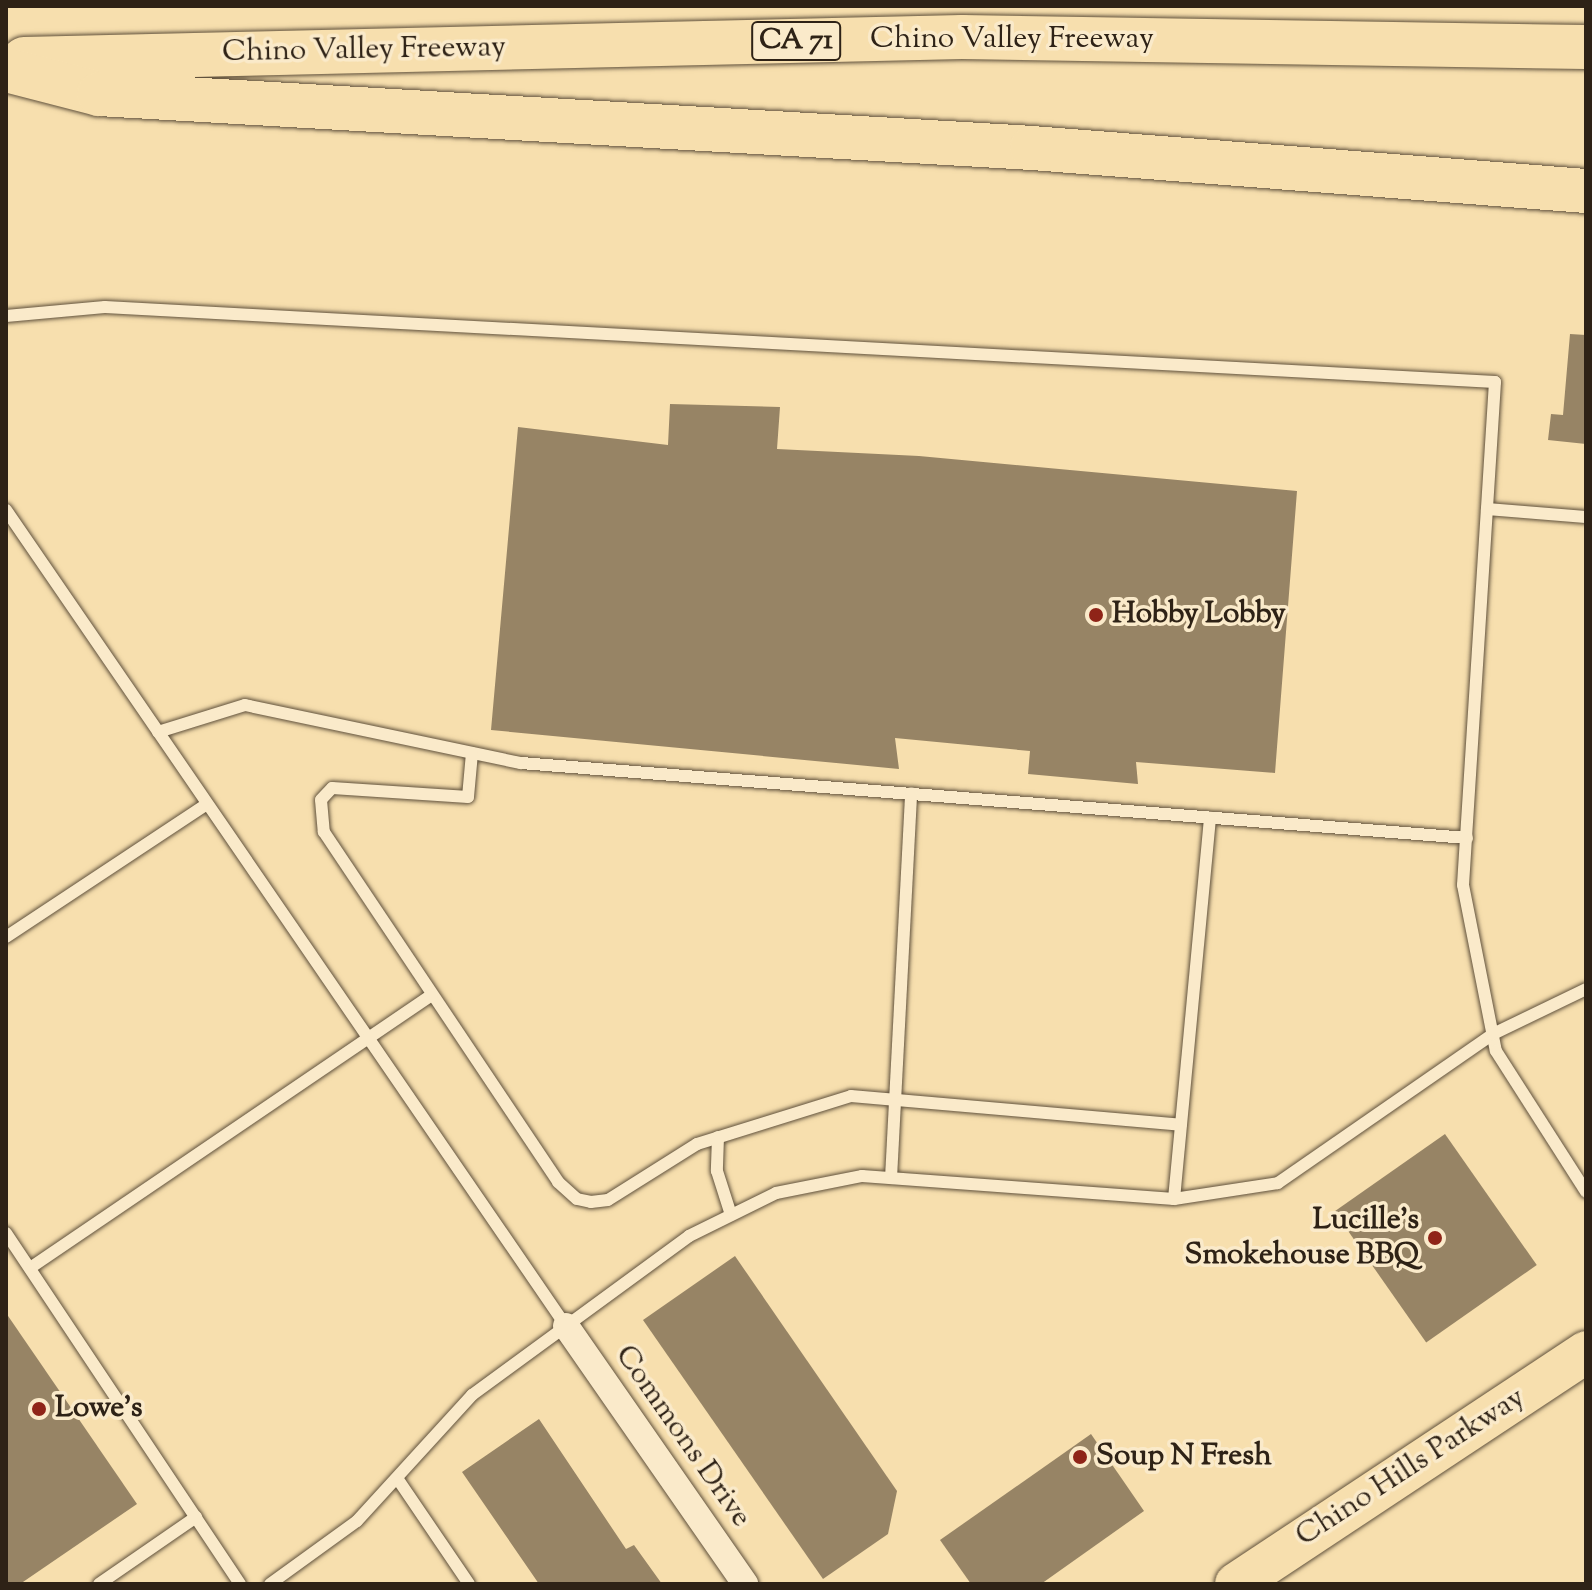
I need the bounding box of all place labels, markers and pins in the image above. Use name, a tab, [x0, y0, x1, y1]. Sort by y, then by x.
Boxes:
place label: Hobby Lobby	[1112, 597, 1286, 633]
marker: Hobby Lobby	[1087, 606, 1105, 624]
place label: Lucille's Smokehouse BBQ	[1185, 1203, 1419, 1274]
marker: Lucille's Smokehouse BBQ	[1426, 1229, 1444, 1247]
place label: Lowe's	[55, 1391, 143, 1427]
marker: Lowe's	[30, 1400, 48, 1418]
place label: Soup N Fresh	[1096, 1439, 1272, 1475]
marker: Soup N Fresh	[1071, 1448, 1089, 1466]

